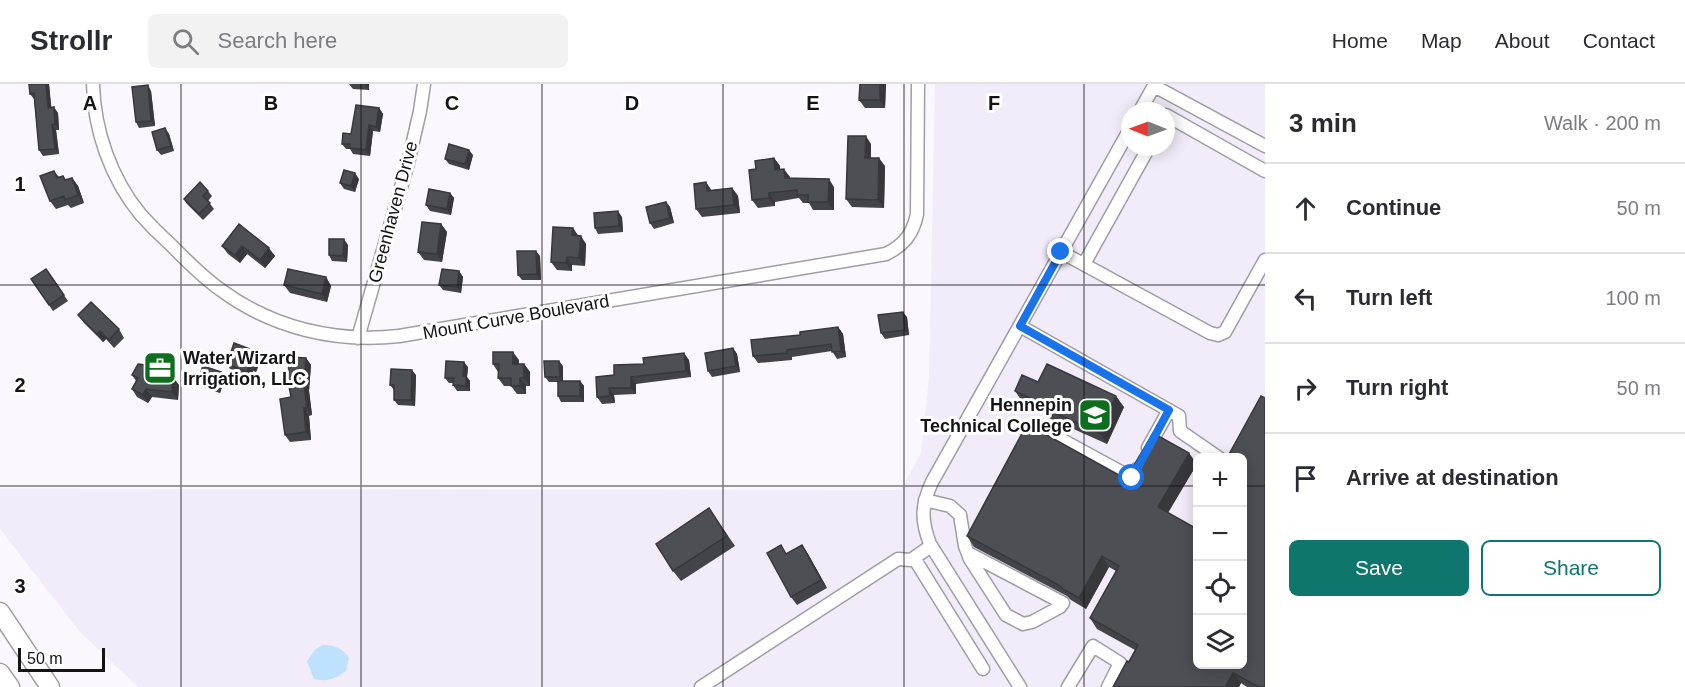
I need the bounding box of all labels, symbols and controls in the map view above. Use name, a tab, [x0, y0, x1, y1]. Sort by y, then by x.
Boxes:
search box	[148, 14, 568, 68]
text: Strollr	[30, 25, 112, 56]
icon: search	[169, 25, 202, 58]
text: Search here	[217, 28, 337, 53]
text: Home	[1332, 29, 1388, 52]
text: Map	[1421, 29, 1462, 52]
text: About	[1495, 29, 1550, 52]
text: Contact	[1583, 29, 1655, 52]
text: A	[83, 92, 97, 114]
text: B	[264, 92, 278, 114]
text: C	[445, 92, 459, 114]
text: D	[625, 92, 639, 114]
text: E	[806, 92, 820, 114]
text: F	[988, 92, 1000, 114]
north arrow	[1121, 102, 1175, 156]
text: 3 min	[1289, 108, 1357, 138]
text: Walk · 200 m	[1544, 112, 1661, 134]
street label: Greenhaven Drive	[364, 139, 422, 285]
text: 1	[14, 173, 26, 195]
icon: ahead	[1289, 192, 1322, 225]
text: Continue	[1346, 195, 1441, 220]
text: 50 m	[1617, 197, 1661, 219]
route end	[1047, 238, 1073, 264]
icon: left	[1289, 282, 1322, 315]
text: Turn left	[1346, 285, 1432, 310]
text: 100 m	[1605, 287, 1661, 309]
street label: Mount Curve Boulevard	[421, 291, 611, 343]
place label: Water Wizard Irrigation, LLC	[183, 348, 306, 389]
office icon: Water Wizard Irrigation, LLC	[142, 350, 178, 386]
icon: right	[1289, 372, 1322, 405]
text: 2	[14, 374, 26, 396]
text: Turn right	[1346, 375, 1448, 400]
text: 50 m	[1617, 377, 1661, 399]
place label: Hennepin Technical College	[920, 395, 1072, 436]
school or university icon: Hennepin Technical College	[1077, 397, 1113, 433]
map controls	[1193, 453, 1247, 669]
button: +	[1193, 453, 1247, 507]
icon: arrive	[1289, 462, 1322, 495]
route start	[1118, 464, 1144, 490]
text: Arrive at destination	[1346, 465, 1559, 490]
button: −	[1193, 507, 1247, 561]
button: Save	[1289, 540, 1469, 596]
button: Share	[1481, 540, 1661, 596]
button: locate	[1193, 561, 1247, 615]
text: 3	[14, 575, 26, 597]
button: layers	[1193, 615, 1247, 669]
scale bar	[18, 645, 105, 672]
text: 50 m	[27, 650, 63, 667]

